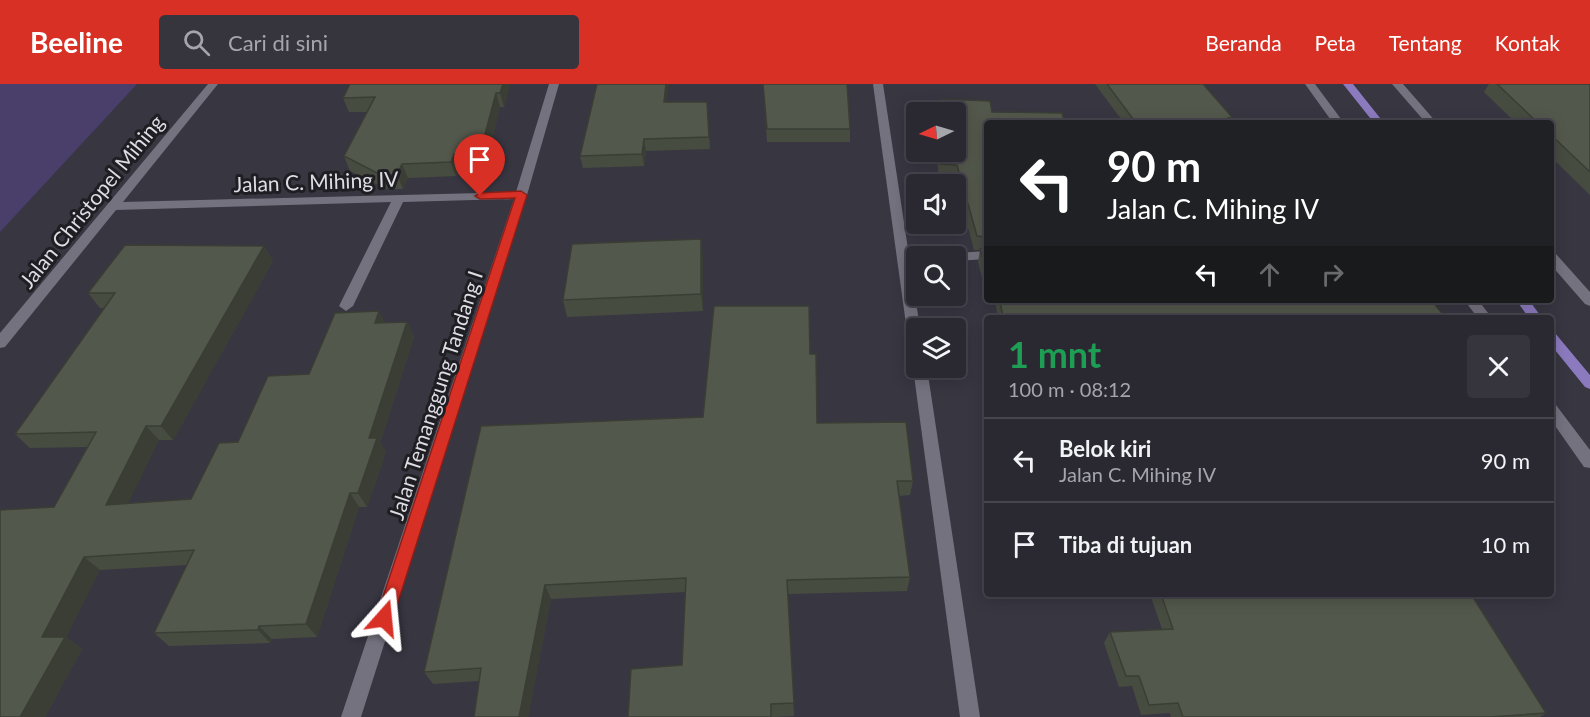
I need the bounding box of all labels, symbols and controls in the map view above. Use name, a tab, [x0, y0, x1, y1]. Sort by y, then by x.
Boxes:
search box	[159, 15, 579, 69]
text: Beeline	[30, 25, 123, 59]
icon: search	[180, 26, 213, 59]
text: Cari di sini	[228, 29, 328, 56]
text: Beranda	[1205, 30, 1282, 55]
text: Peta	[1315, 30, 1356, 55]
text: Tentang	[1389, 30, 1462, 55]
text: Kontak	[1495, 30, 1560, 55]
north arrow	[906, 102, 966, 162]
map controls	[906, 102, 966, 378]
street label: Jalan Christopel Mihing	[14, 109, 168, 293]
pin	[454, 134, 505, 196]
text: 90 m	[1107, 141, 1201, 191]
icon: arrive	[463, 143, 496, 176]
icon: left	[1008, 144, 1086, 222]
street label: Jalan C. Mihing IV	[233, 166, 400, 196]
button: sound	[906, 174, 966, 234]
text: Jalan C. Mihing IV	[1107, 192, 1319, 225]
button: search	[906, 246, 966, 306]
icon: left	[1190, 258, 1223, 291]
icon: ahead	[1253, 258, 1286, 291]
icon: right	[1316, 258, 1349, 291]
street label: Jalan Temanggung Tandang I	[383, 267, 487, 523]
button: layers	[906, 318, 966, 378]
text: 1 mnt	[1008, 332, 1101, 376]
button: close	[1467, 335, 1530, 398]
text: 100 m · 08:12	[1008, 377, 1131, 401]
text: Belok kiri	[1059, 435, 1151, 462]
icon: left	[1008, 444, 1041, 477]
text: 90 m	[1481, 447, 1530, 474]
text: Jalan C. Mihing IV	[1059, 462, 1216, 486]
icon: arrive	[1008, 528, 1041, 561]
text: Tiba di tujuan	[1059, 531, 1192, 558]
text: 10 m	[1481, 531, 1530, 558]
position arrow	[352, 586, 416, 650]

